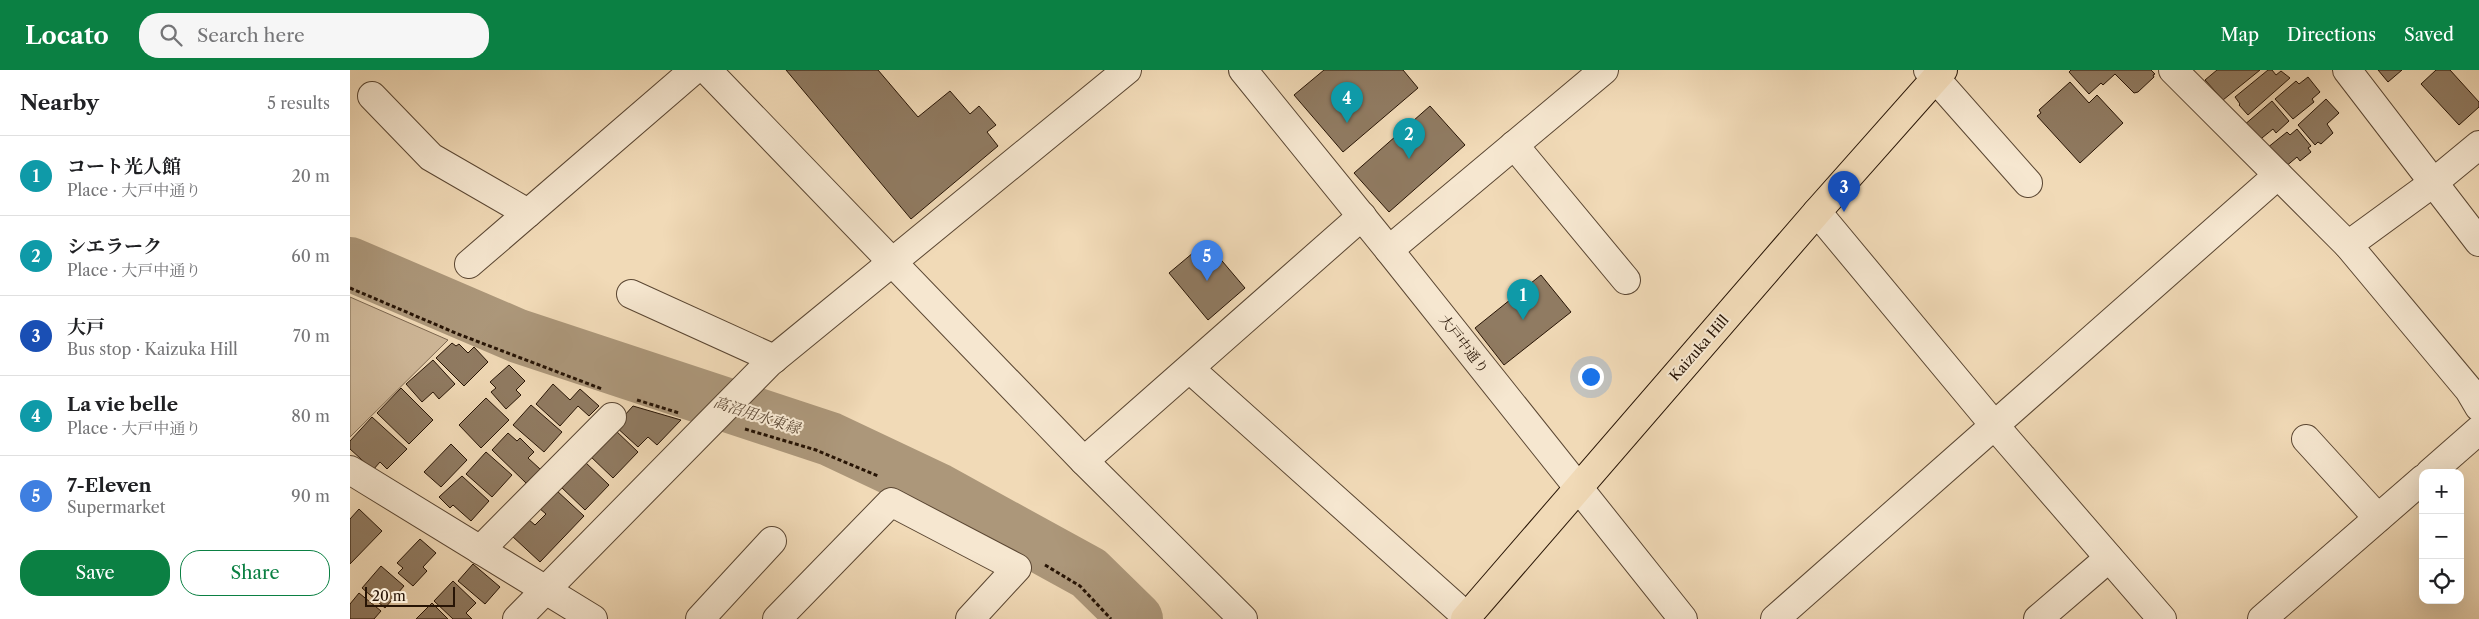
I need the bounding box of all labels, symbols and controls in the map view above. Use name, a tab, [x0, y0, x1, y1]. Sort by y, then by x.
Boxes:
search box	[139, 13, 489, 58]
text: Locato	[25, 21, 109, 50]
icon: search	[157, 21, 185, 49]
text: Search here	[197, 24, 305, 47]
text: Map	[2220, 24, 2259, 46]
text: Directions	[2287, 24, 2376, 46]
text: Saved	[2404, 24, 2454, 46]
pin: 4	[1331, 82, 1363, 123]
text: Nearby	[20, 90, 99, 115]
text: 5 results	[267, 93, 330, 113]
pin: 2	[1393, 118, 1425, 159]
text: コート光人館	[67, 155, 181, 178]
text: 1	[32, 166, 40, 186]
text: 20 m	[291, 166, 330, 186]
pin: 3	[1828, 171, 1860, 212]
text: Place · 大戸中通り	[67, 180, 201, 200]
text: シエラーク	[67, 235, 162, 258]
pin: 5	[1191, 240, 1223, 281]
text: 2	[31, 246, 41, 266]
text: 60 m	[291, 246, 330, 266]
text: Place · 大戸中通り	[67, 260, 201, 280]
pin: 1	[1507, 279, 1539, 320]
street label: 大戸中通り	[1435, 311, 1493, 377]
street label: Kaizuka Hill	[1665, 311, 1733, 385]
text: 大戸	[67, 316, 105, 339]
text: 3	[31, 326, 41, 346]
text: 70 m	[293, 326, 330, 346]
text: Bus stop · Kaizuka Hill	[67, 339, 238, 359]
your location	[1578, 364, 1604, 390]
water label: 高沼用水東縁	[711, 392, 805, 439]
text: La vie belle	[67, 393, 178, 416]
text: 4	[31, 406, 41, 426]
text: 80 m	[291, 406, 330, 426]
text: Place · 大戸中通り	[67, 418, 201, 438]
map controls	[2419, 469, 2464, 604]
button: +	[2419, 469, 2464, 514]
text: 7-Eleven	[67, 474, 152, 497]
text: 5	[32, 486, 40, 506]
text: 90 m	[291, 486, 330, 506]
text: Supermarket	[67, 497, 165, 517]
button: −	[2419, 514, 2464, 559]
button: Save	[20, 550, 170, 596]
button: Share	[180, 550, 330, 596]
button: locate	[2419, 559, 2464, 604]
scale bar	[365, 584, 455, 607]
text: 20 m	[372, 587, 406, 605]

